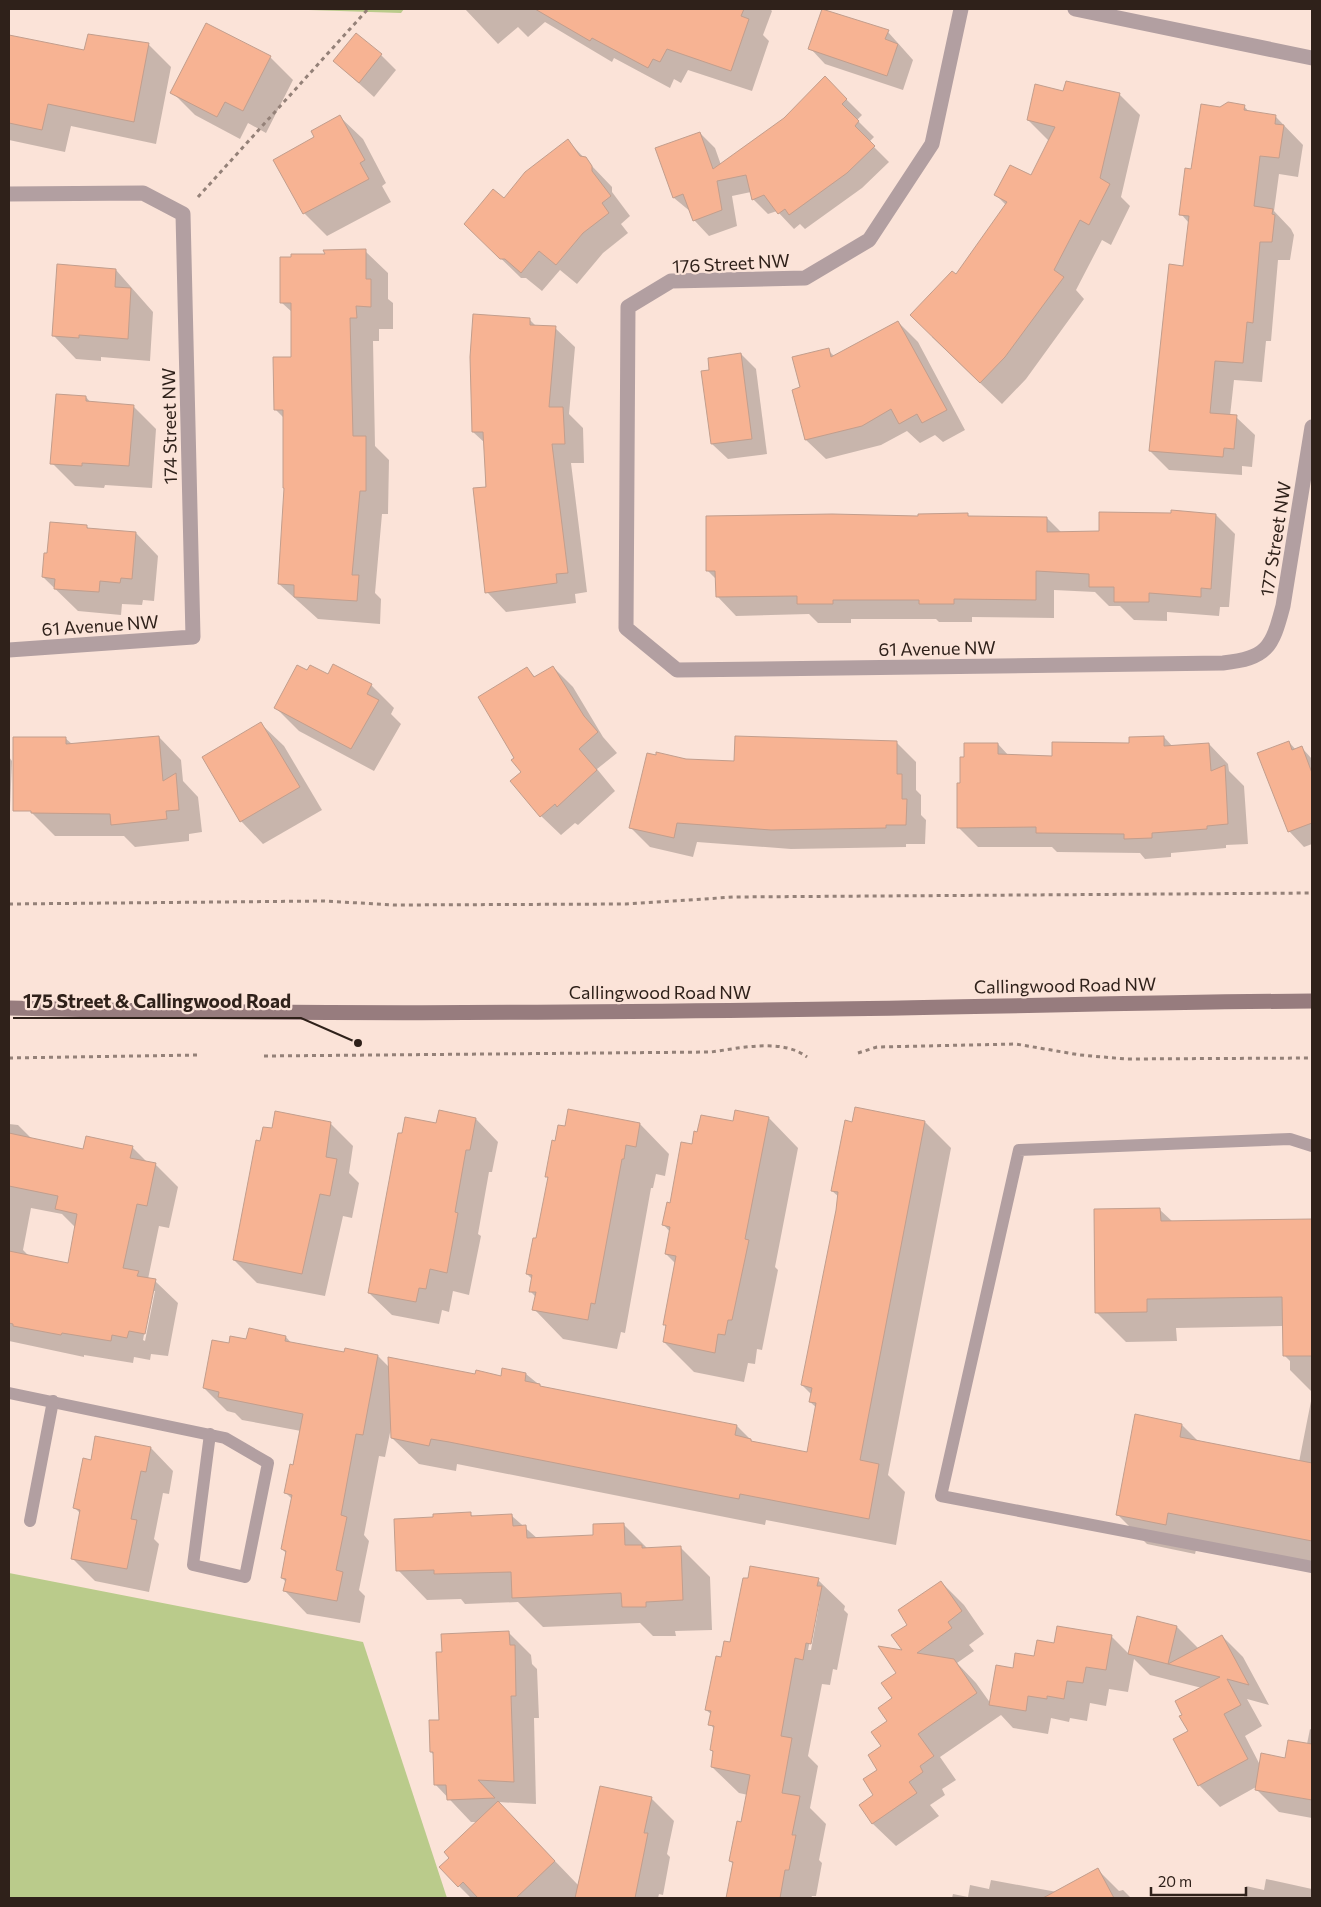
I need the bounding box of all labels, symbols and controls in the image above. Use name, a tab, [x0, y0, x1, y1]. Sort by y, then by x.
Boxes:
street label: 176 Street NW	[672, 249, 790, 277]
street label: 174 Street NW	[157, 368, 181, 484]
street label: 177 Street NW	[1255, 480, 1295, 598]
street label: 61 Avenue NW	[41, 610, 159, 640]
street label: 61 Avenue NW	[878, 636, 996, 660]
street label: Callingwood Road NW	[974, 972, 1156, 998]
street label: Callingwood Road NW	[569, 981, 751, 1003]
callout: 175 Street & Callingwood Road	[13, 984, 301, 1018]
text: 175 Street & Callingwood Road	[23, 989, 291, 1012]
scale bar	[1151, 1864, 1246, 1896]
text: 20 m	[1158, 1872, 1192, 1890]

